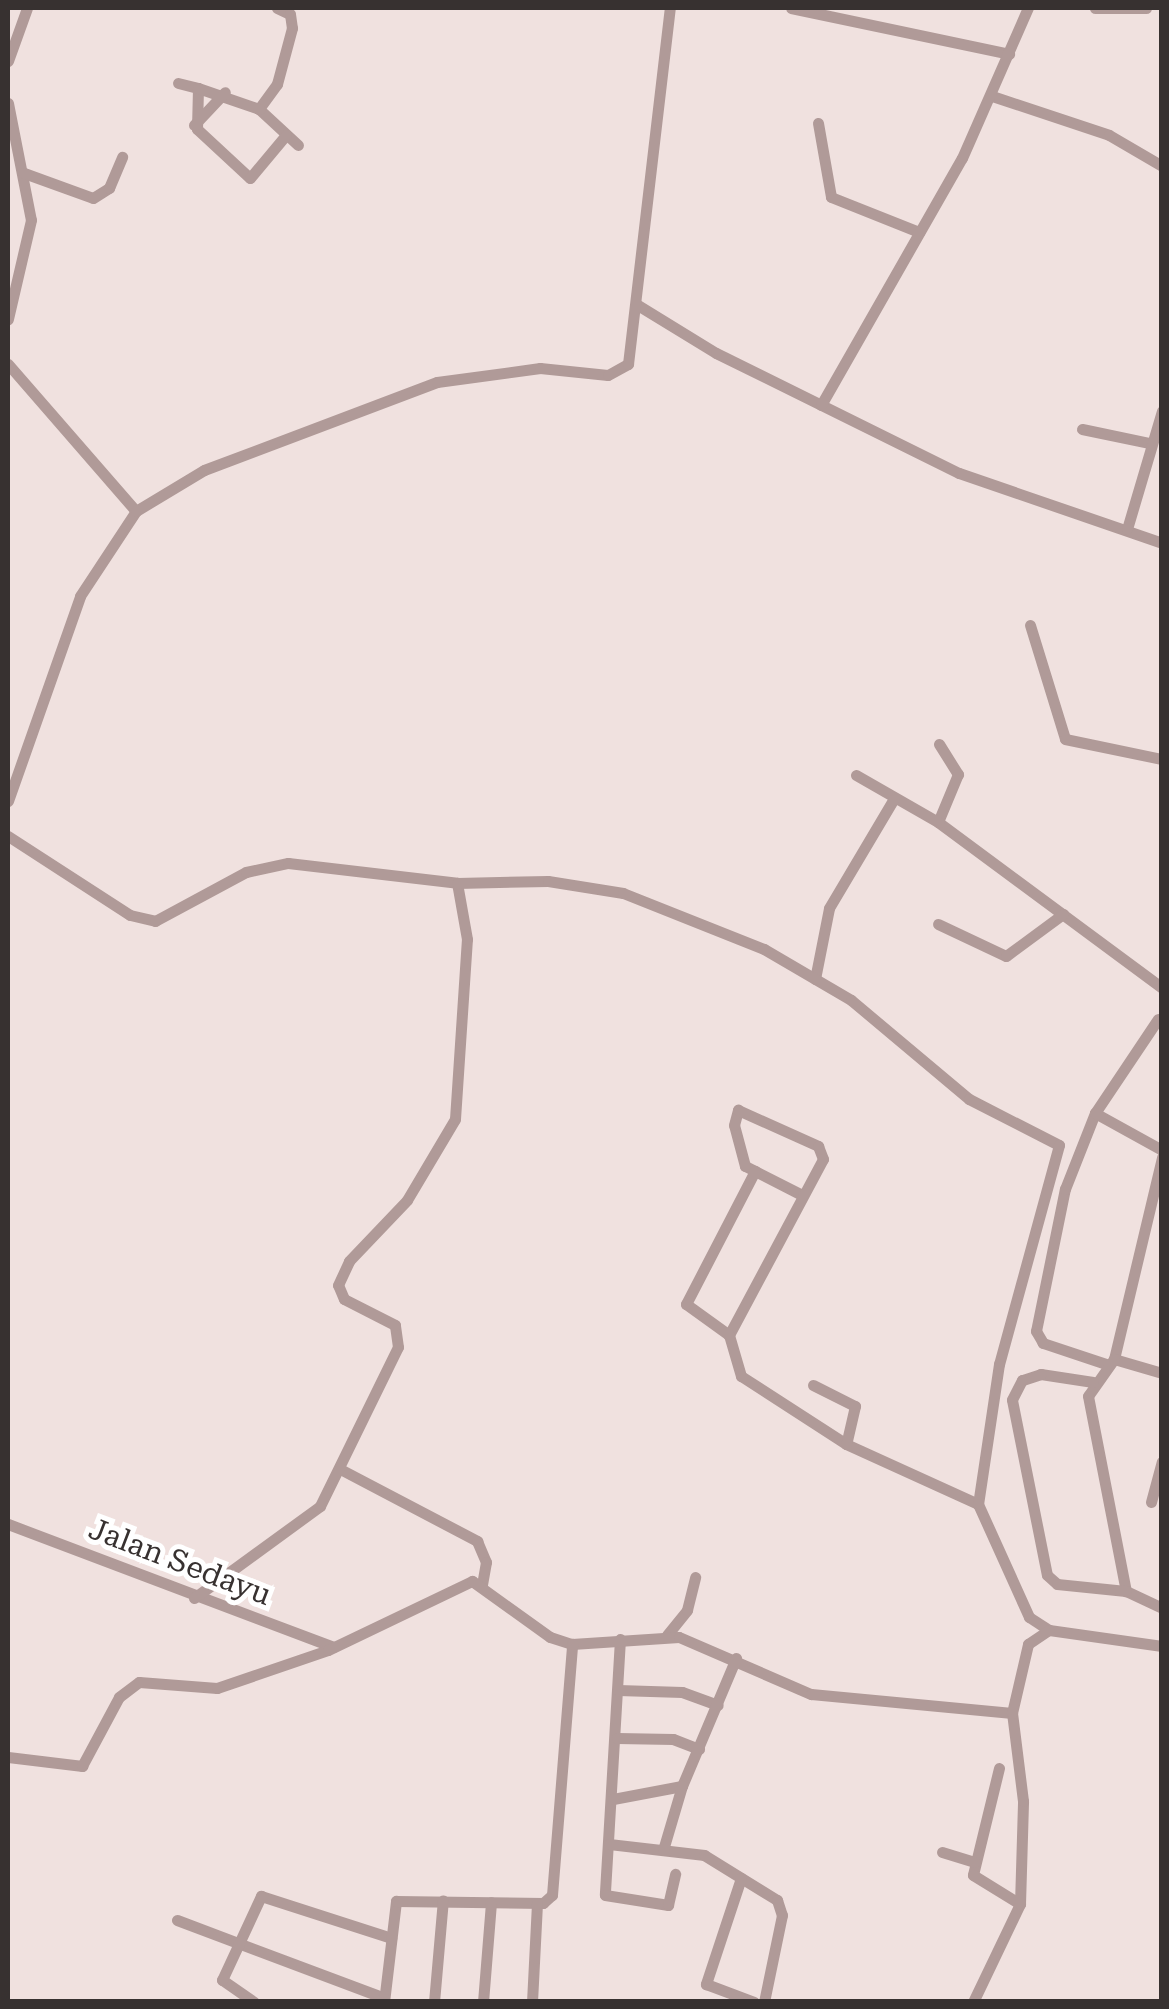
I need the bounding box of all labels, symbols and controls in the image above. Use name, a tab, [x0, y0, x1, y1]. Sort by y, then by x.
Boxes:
street label: Jalan Sedayu	[84, 1511, 276, 1613]

